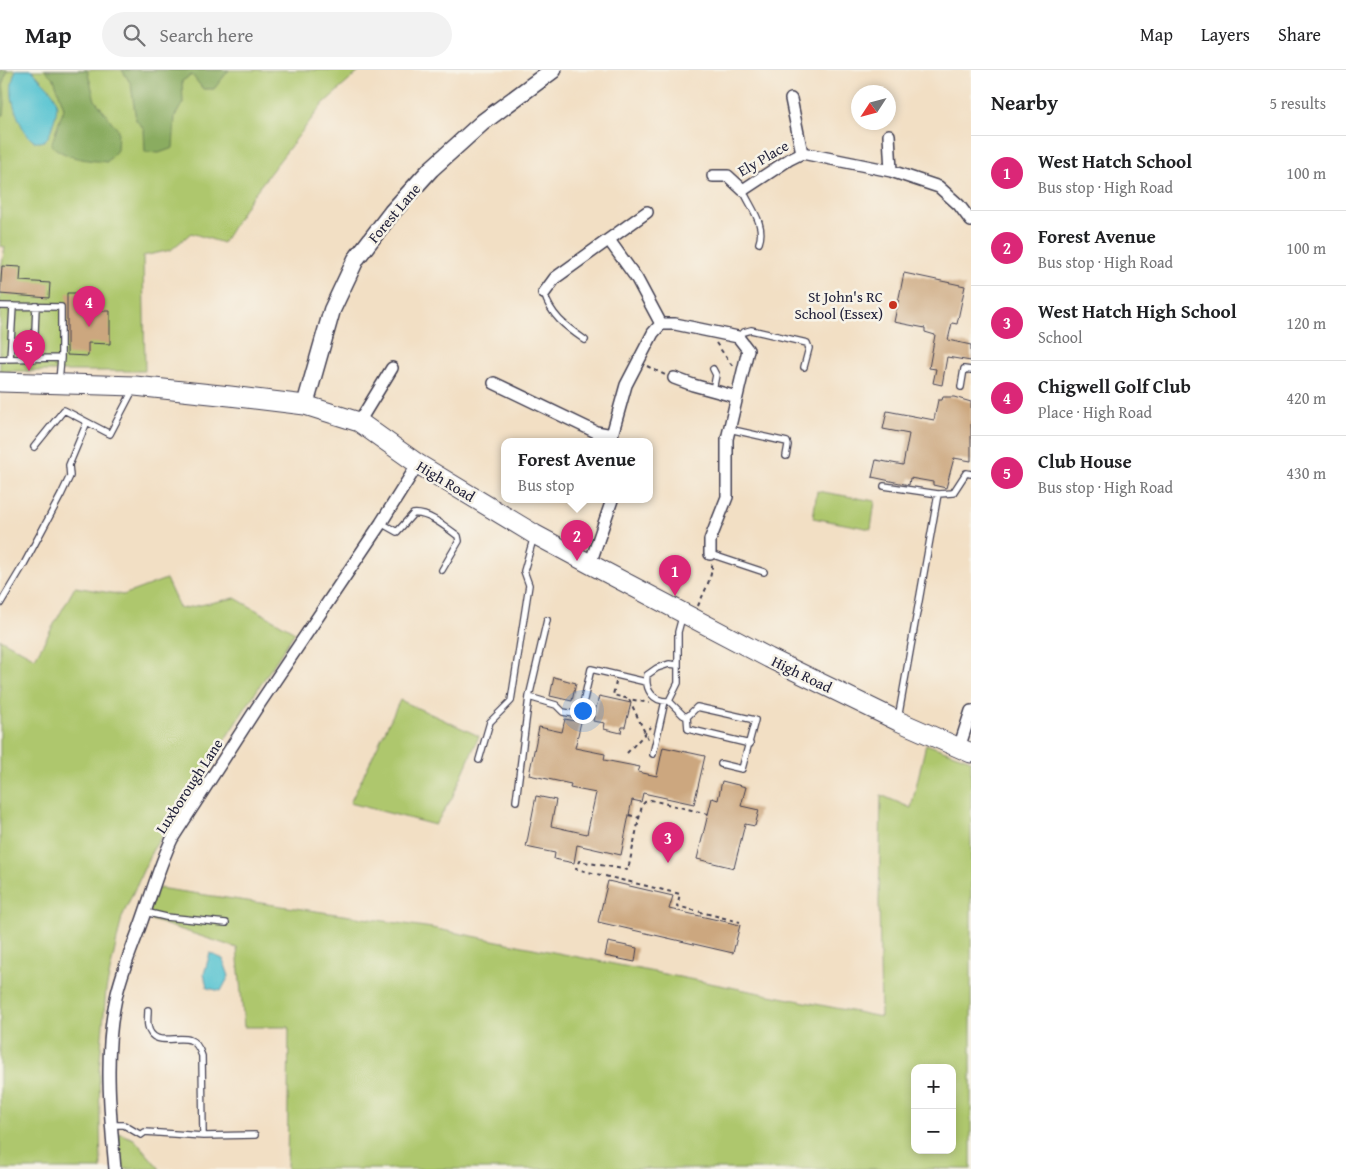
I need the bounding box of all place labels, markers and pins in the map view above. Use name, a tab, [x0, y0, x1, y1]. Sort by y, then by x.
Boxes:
pin: 4	[73, 286, 105, 327]
place label: St John's RC School (Essex)	[794, 286, 883, 324]
marker: St John's RC School (Essex)	[887, 299, 899, 311]
pin: 5	[13, 330, 45, 371]
pin: 2	[561, 520, 593, 561]
pin: 1	[659, 555, 691, 596]
pin: 3	[652, 822, 684, 863]

